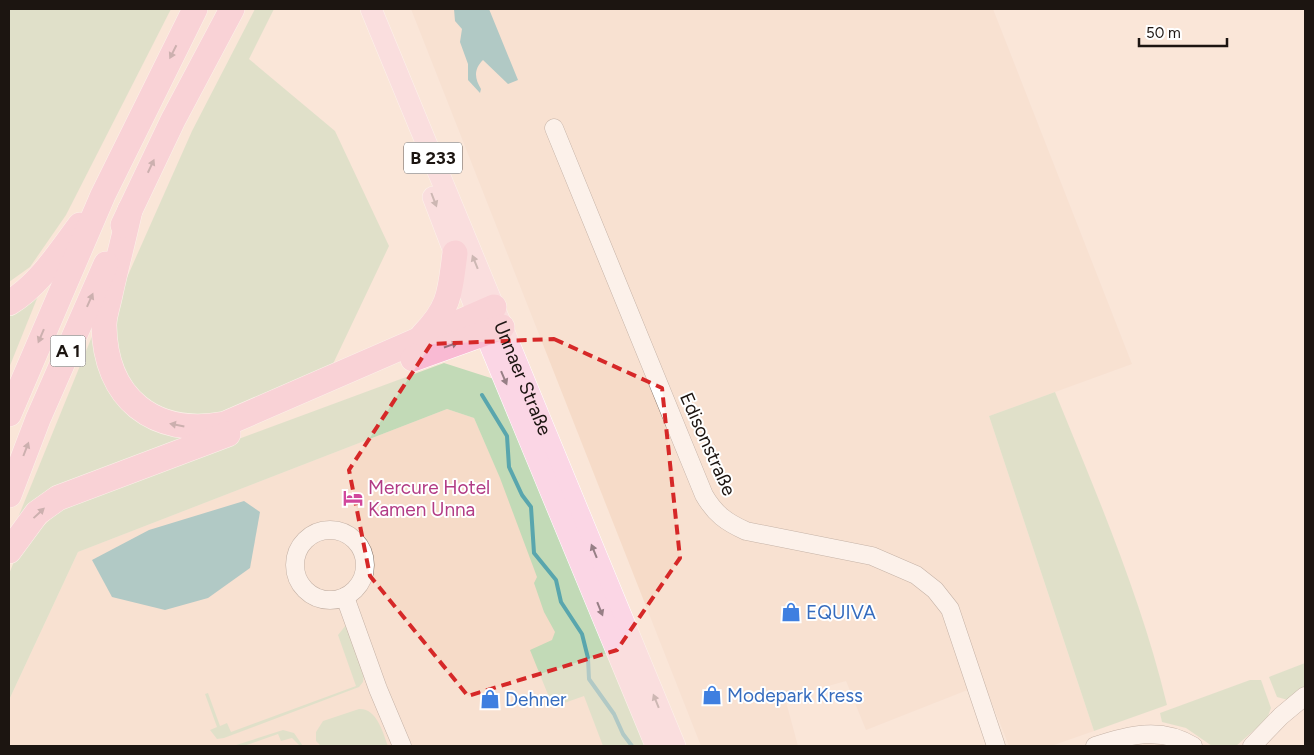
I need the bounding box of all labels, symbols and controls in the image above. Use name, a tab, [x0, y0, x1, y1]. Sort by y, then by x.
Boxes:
scale bar	[1139, 15, 1226, 47]
text: 50 m	[1146, 24, 1181, 42]
one-way arrow	[169, 45, 177, 60]
road number: B 233	[404, 142, 462, 174]
one-way arrow	[148, 159, 156, 173]
one-way arrow	[430, 193, 438, 208]
one-way arrow	[471, 255, 479, 269]
one-way arrow	[87, 293, 95, 307]
street label: Unnaer Straße	[489, 317, 557, 439]
one-way arrow	[37, 329, 45, 343]
road number: A 1	[50, 336, 86, 366]
one-way arrow	[444, 341, 459, 349]
one-way arrow	[501, 371, 509, 385]
street label: Edisonstraße	[675, 389, 741, 499]
one-way arrow	[170, 421, 185, 429]
one-way arrow	[23, 442, 31, 457]
place label: Mercure Hotel Kamen Unna	[368, 476, 490, 521]
hotel icon: Mercure Hotel Kamen Unna	[342, 487, 364, 509]
one-way arrow	[32, 507, 44, 519]
one-way arrow	[590, 544, 598, 558]
shop icon: EQUIVA	[780, 601, 802, 623]
place label: EQUIVA	[806, 601, 876, 624]
one-way arrow	[596, 602, 604, 616]
shop icon: Modepark Kress	[701, 684, 723, 706]
place label: Modepark Kress	[727, 684, 863, 707]
shop icon: Dehner	[479, 688, 501, 710]
place label: Dehner	[505, 688, 567, 711]
one-way arrow	[652, 693, 660, 708]

